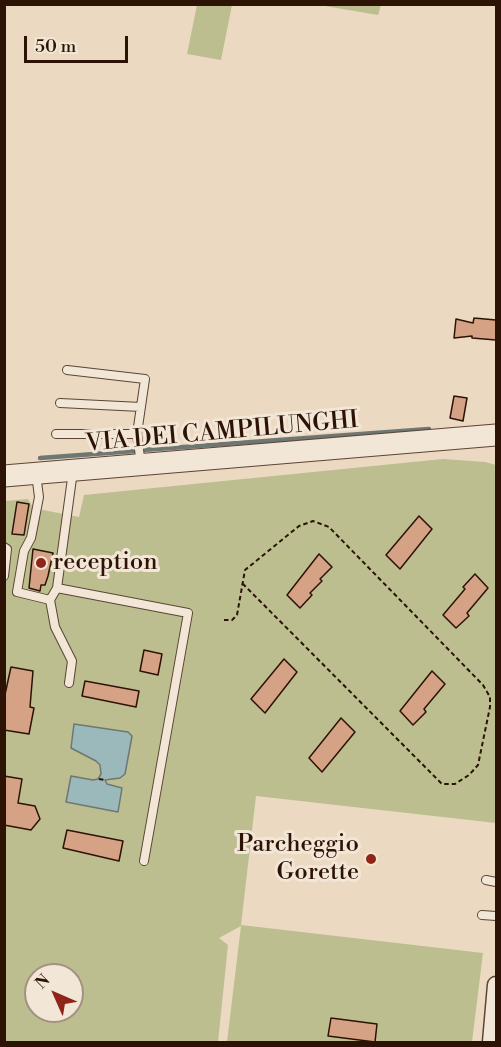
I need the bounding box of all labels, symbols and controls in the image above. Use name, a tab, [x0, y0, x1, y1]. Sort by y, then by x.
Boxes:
scale bar	[27, 24, 130, 62]
text: 50 m	[35, 35, 76, 58]
street label: VIA DEI CAMPILUNGHI	[84, 407, 360, 459]
place label: reception	[53, 549, 158, 577]
marker: reception	[34, 556, 48, 570]
place label: Parcheggio Gorette	[237, 831, 359, 887]
marker: Parcheggio Gorette	[364, 852, 378, 866]
north arrow	[24, 963, 84, 1023]
text: N	[31, 970, 54, 993]

